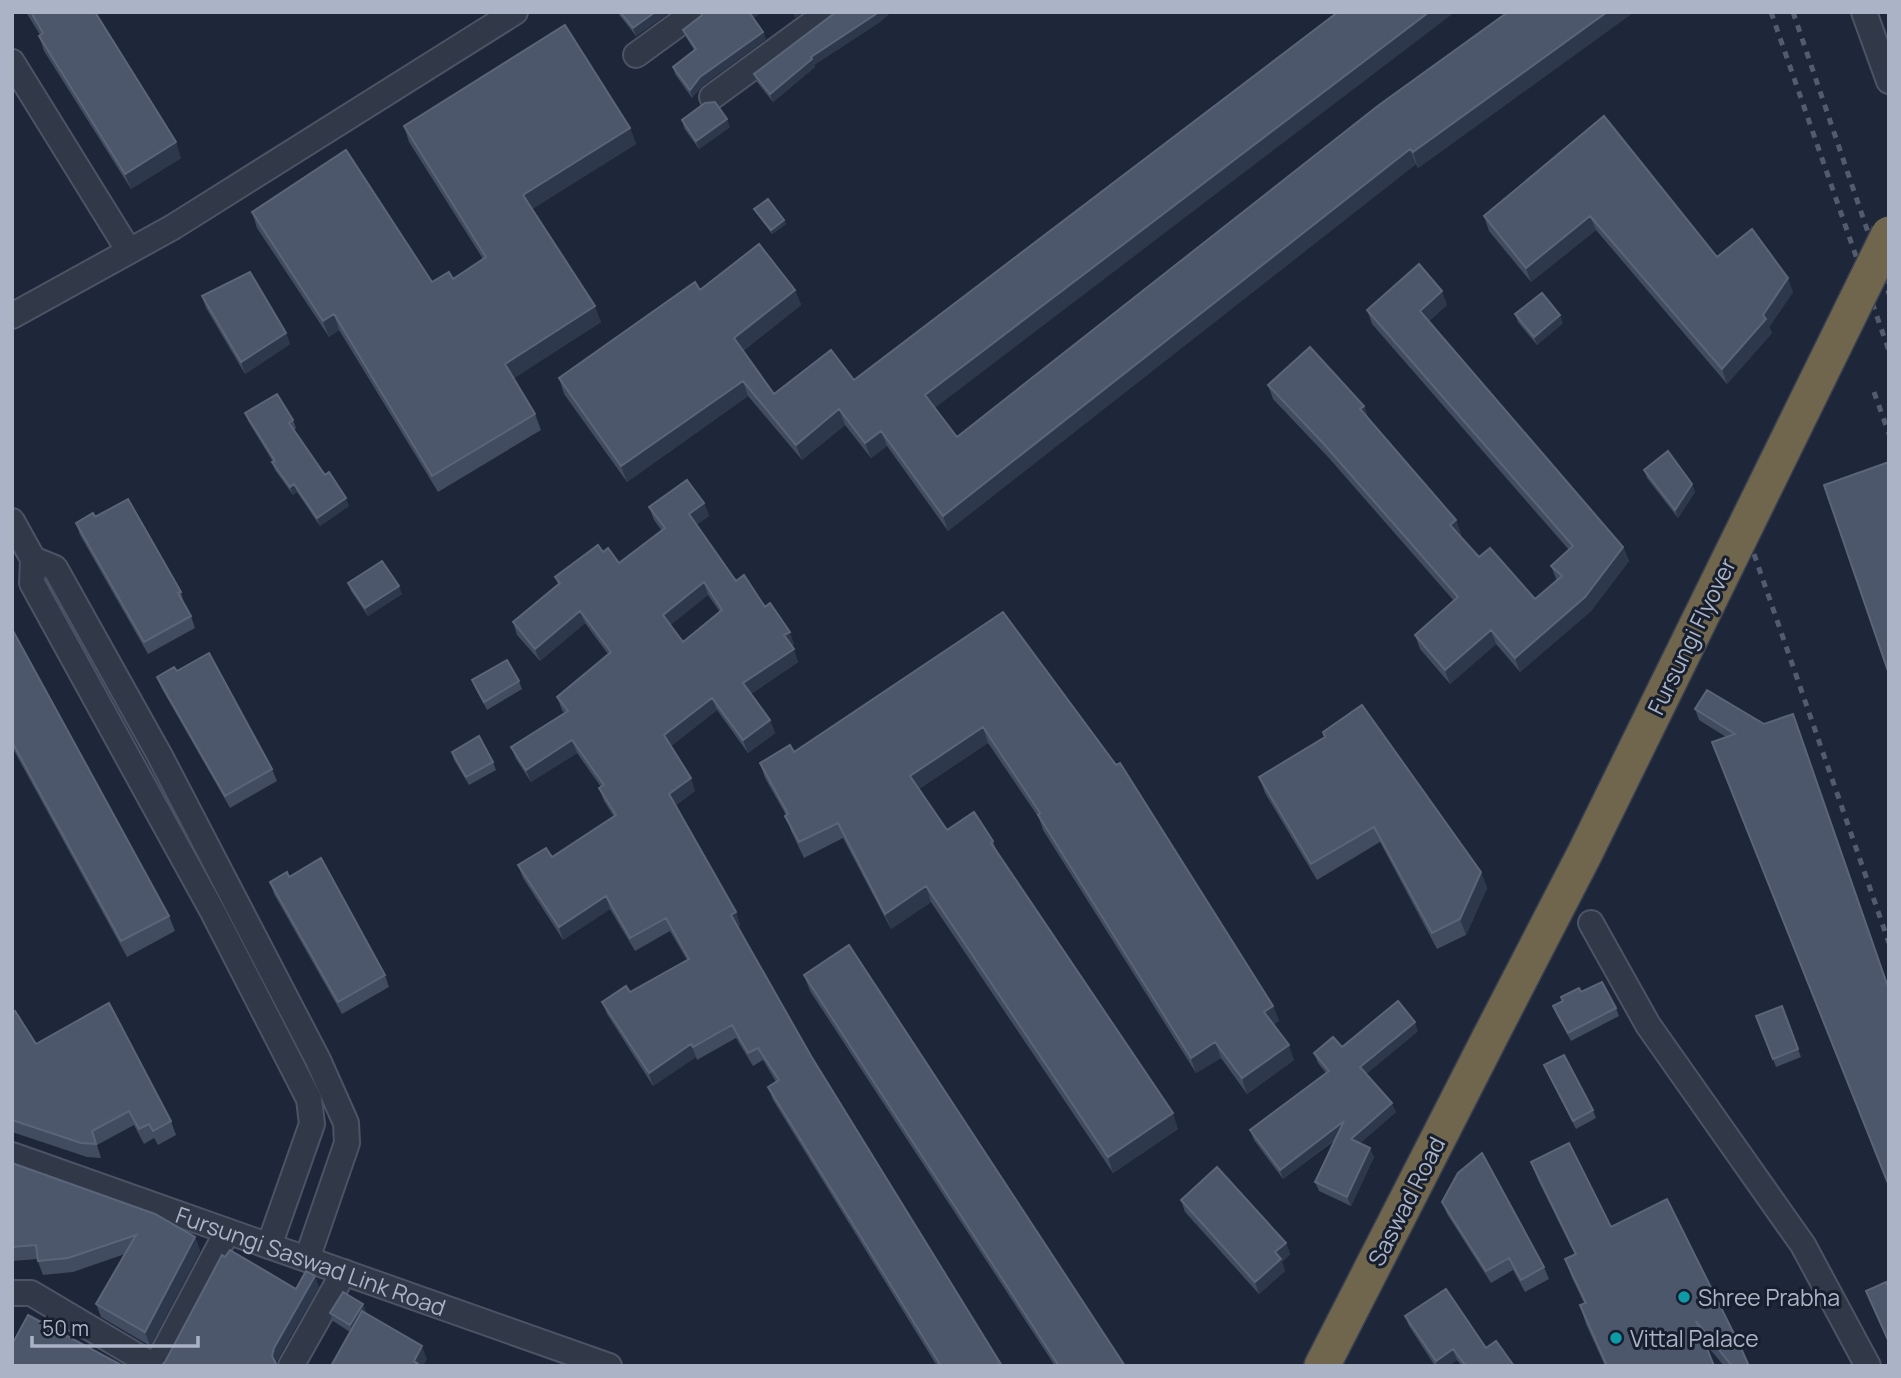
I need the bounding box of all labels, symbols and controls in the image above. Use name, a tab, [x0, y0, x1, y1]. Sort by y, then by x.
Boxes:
street label: Fursungi Flyover	[1639, 552, 1743, 720]
street label: Saswad Road	[1360, 1131, 1452, 1271]
street label: Fursungi Saswad Link Road	[172, 1198, 450, 1323]
place label: Shree Prabha	[1698, 1281, 1840, 1313]
marker: Shree Prabha	[1676, 1289, 1692, 1305]
scale bar	[32, 1304, 198, 1348]
text: 50 m	[42, 1314, 89, 1342]
place label: Vittal Palace	[1630, 1322, 1759, 1354]
marker: Vittal Palace	[1608, 1330, 1624, 1346]

